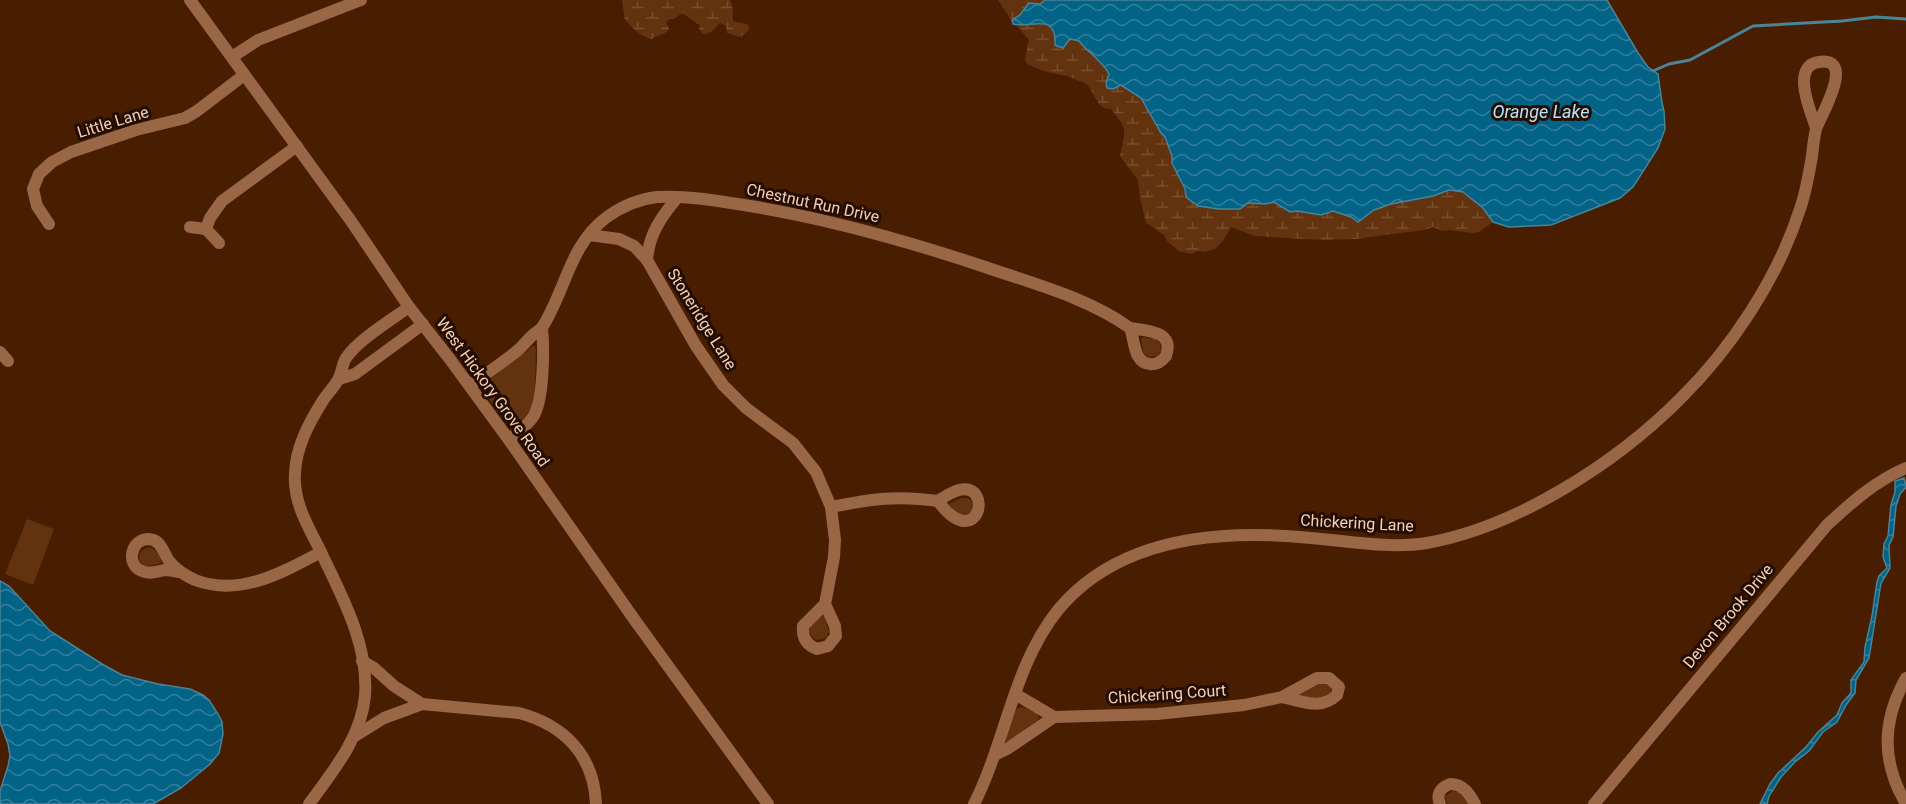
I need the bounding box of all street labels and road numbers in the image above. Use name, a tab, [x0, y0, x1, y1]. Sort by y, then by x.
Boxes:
street label: Little Lane	[75, 102, 151, 142]
street label: Chestnut Run Drive	[745, 180, 881, 226]
street label: Stoneridge Lane	[663, 265, 741, 373]
street label: West Hickory Grove Road	[432, 314, 554, 470]
street label: Chickering Lane	[1300, 511, 1414, 535]
street label: Devon Brook Drive	[1679, 560, 1777, 672]
street label: Chickering Court	[1107, 680, 1227, 708]

